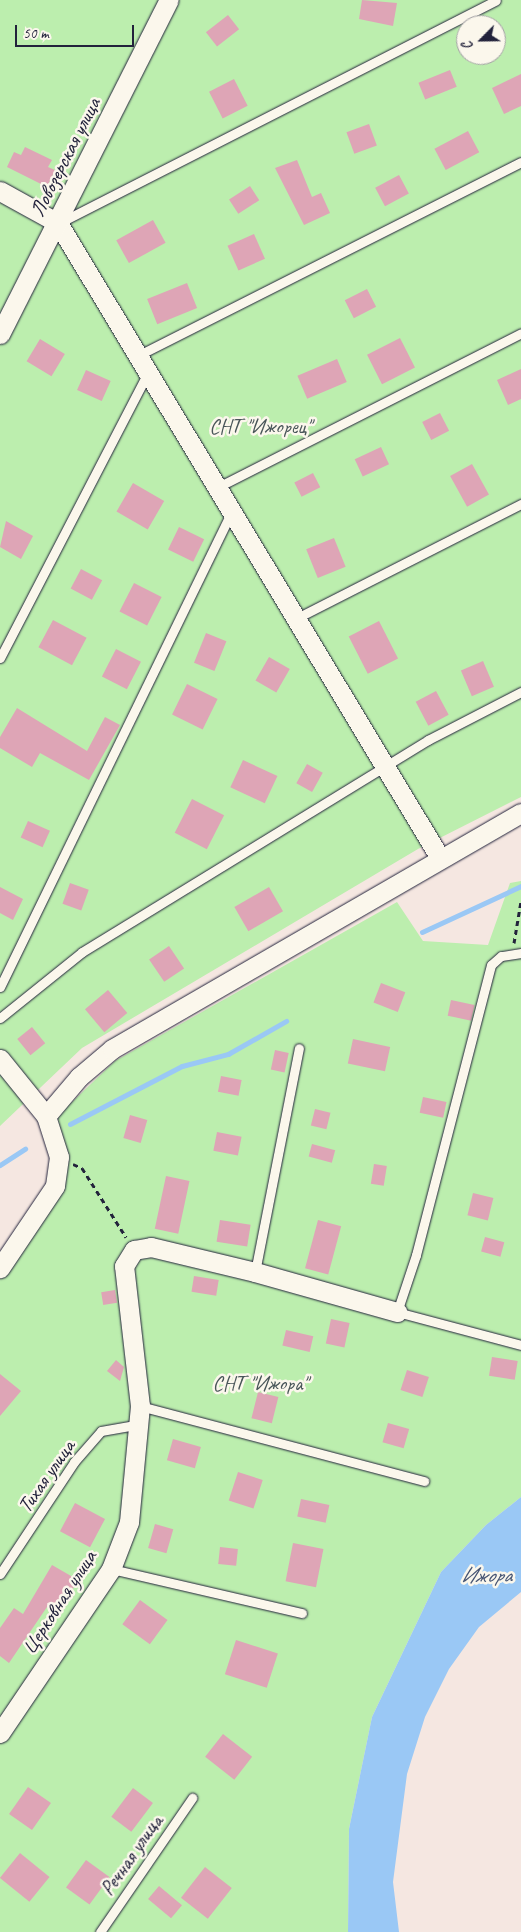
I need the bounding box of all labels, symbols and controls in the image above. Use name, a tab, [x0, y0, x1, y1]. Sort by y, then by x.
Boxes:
scale bar	[18, 15, 136, 47]
north arrow	[456, 15, 506, 65]
text: 50 m	[23, 24, 49, 43]
text: С	[458, 39, 477, 52]
street label: Ловозерская улица	[24, 93, 106, 221]
park label: СНТ "Ижорец"	[209, 413, 311, 439]
park label: СНТ "Ижора"	[213, 1370, 307, 1396]
street label: Тихая улица	[12, 1434, 80, 1518]
street label: Церковная улица	[16, 1545, 102, 1659]
water label: Ижора	[461, 1563, 511, 1589]
street label: Речная улица	[94, 1810, 168, 1900]

